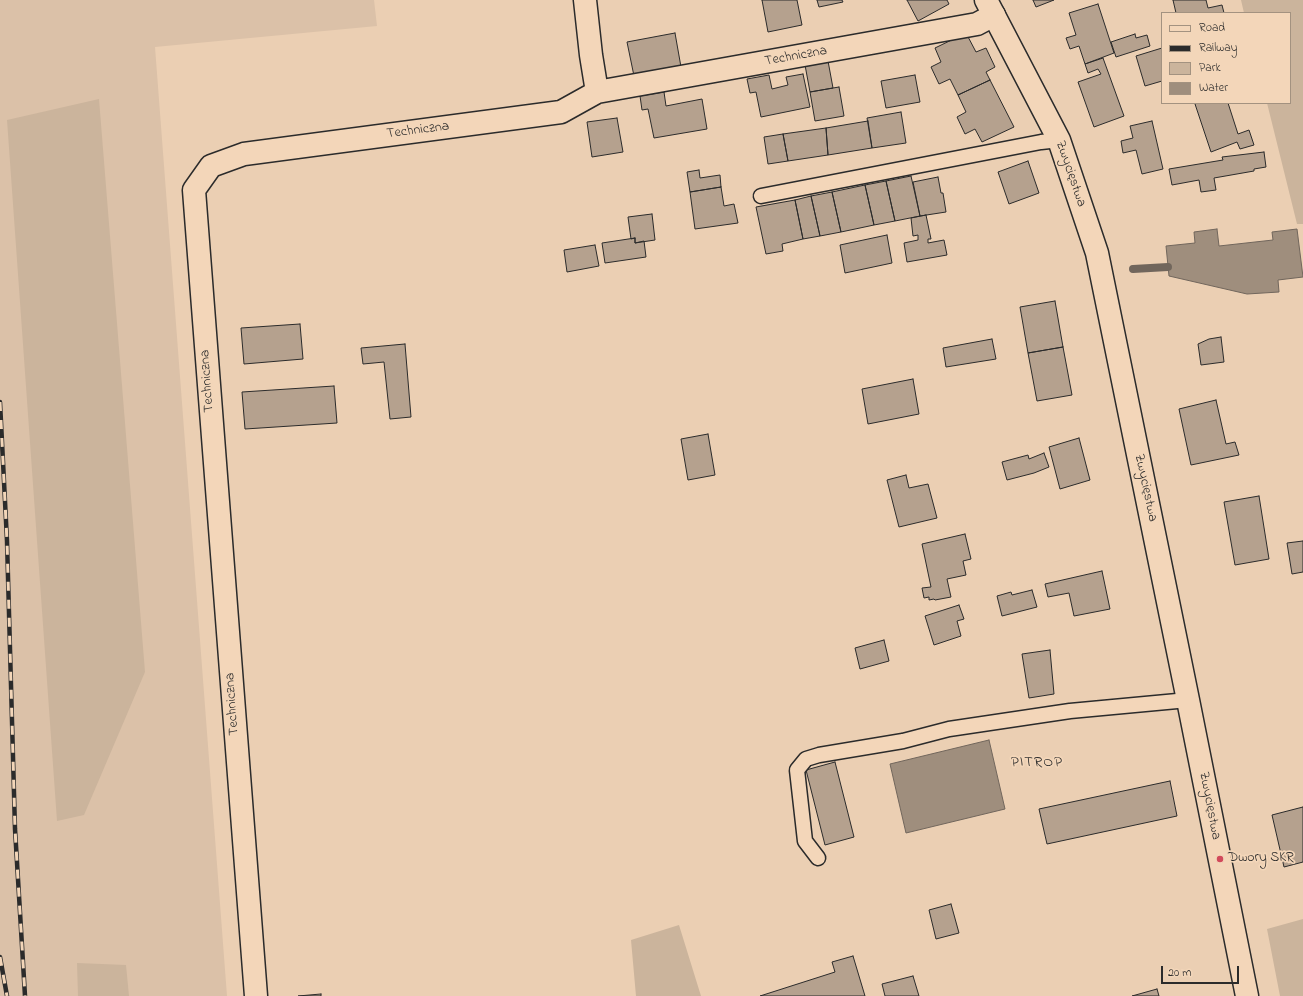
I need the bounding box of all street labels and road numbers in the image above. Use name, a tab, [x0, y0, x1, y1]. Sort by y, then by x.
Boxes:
street label: Techniczna	[763, 43, 829, 71]
street label: Techniczna	[386, 119, 450, 143]
street label: Zwycięstwa	[1051, 139, 1089, 209]
street label: Techniczna	[197, 349, 219, 413]
street label: Zwycięstwa	[1130, 453, 1160, 523]
street label: Techniczna	[222, 672, 244, 736]
street label: Zwycięstwa	[1194, 771, 1224, 841]

